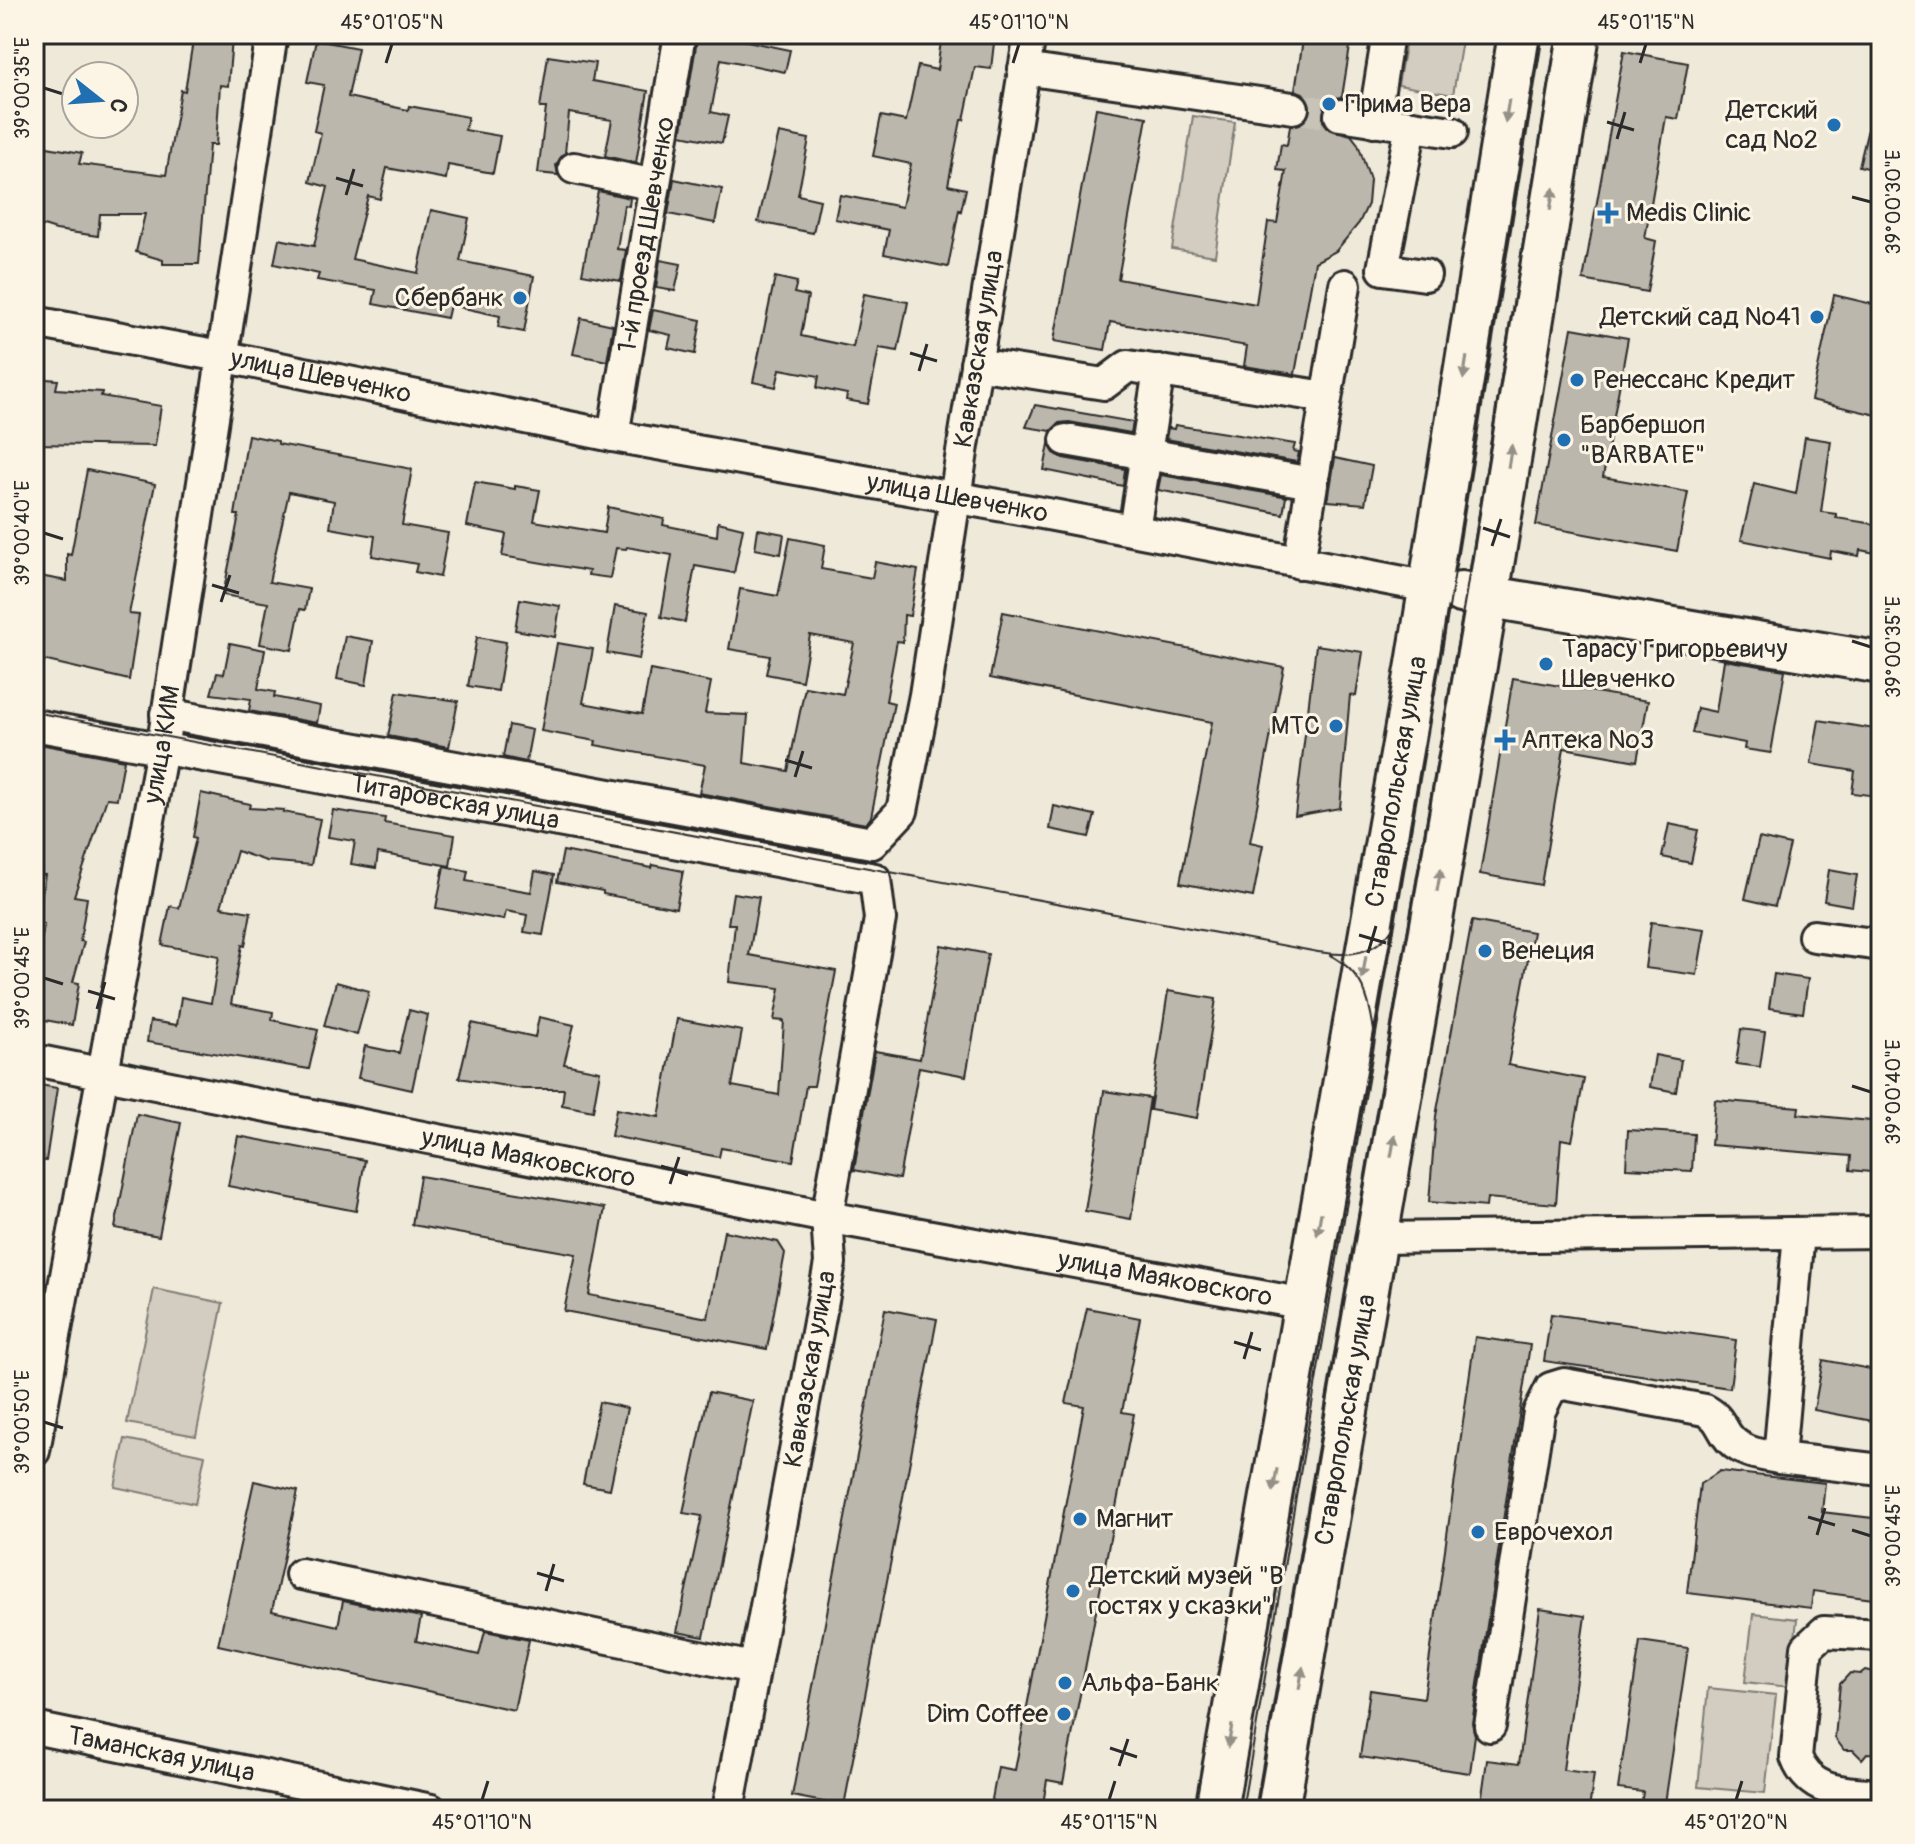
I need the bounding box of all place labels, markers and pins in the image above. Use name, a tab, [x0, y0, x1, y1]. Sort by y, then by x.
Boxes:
place label: Прима Вера	[1345, 88, 1471, 120]
place label: Детский сад №2	[1725, 94, 1818, 156]
marker: Прима Вера	[1320, 95, 1338, 113]
marker: Детский сад №2	[1825, 116, 1843, 134]
place label: Medis Clinic	[1626, 197, 1751, 229]
marker: Medis Clinic	[1597, 202, 1619, 224]
place label: Сбербанк	[395, 282, 504, 314]
marker: Сбербанк	[511, 289, 529, 307]
place label: Детский сад №41	[1599, 301, 1801, 333]
marker: Детский сад №41	[1808, 308, 1826, 326]
place label: Ренессанс Кредит	[1593, 364, 1795, 396]
marker: Ренессанс Кредит	[1568, 371, 1586, 389]
place label: Барбершоп "BARBATE"	[1580, 409, 1706, 471]
marker: Барбершоп "BARBATE"	[1555, 431, 1573, 449]
place label: Тарасу Григорьевичу Шевченко	[1562, 633, 1788, 695]
marker: Тарасу Григорьевичу Шевченко	[1537, 655, 1555, 673]
place label: МТС	[1271, 710, 1320, 742]
marker: МТС	[1327, 717, 1345, 735]
place label: Аптека №3	[1521, 724, 1654, 756]
marker: Аптека №3	[1496, 731, 1514, 749]
place label: Венеция	[1501, 935, 1594, 967]
marker: Венеция	[1476, 942, 1494, 960]
place label: Магнит	[1096, 1503, 1173, 1535]
marker: Магнит	[1071, 1510, 1089, 1528]
place label: Еврочехол	[1494, 1516, 1613, 1548]
marker: Еврочехол	[1469, 1523, 1487, 1541]
place label: Детский музей "В гостях у сказки"	[1088, 1560, 1284, 1622]
marker: Детский музей "В гостях у сказки"	[1064, 1582, 1082, 1600]
place label: Альфа-Банк	[1081, 1667, 1219, 1699]
marker: Альфа-Банк	[1056, 1674, 1074, 1692]
place label: Dim Coffee	[926, 1698, 1048, 1730]
marker: Dim Coffee	[1055, 1705, 1073, 1723]

